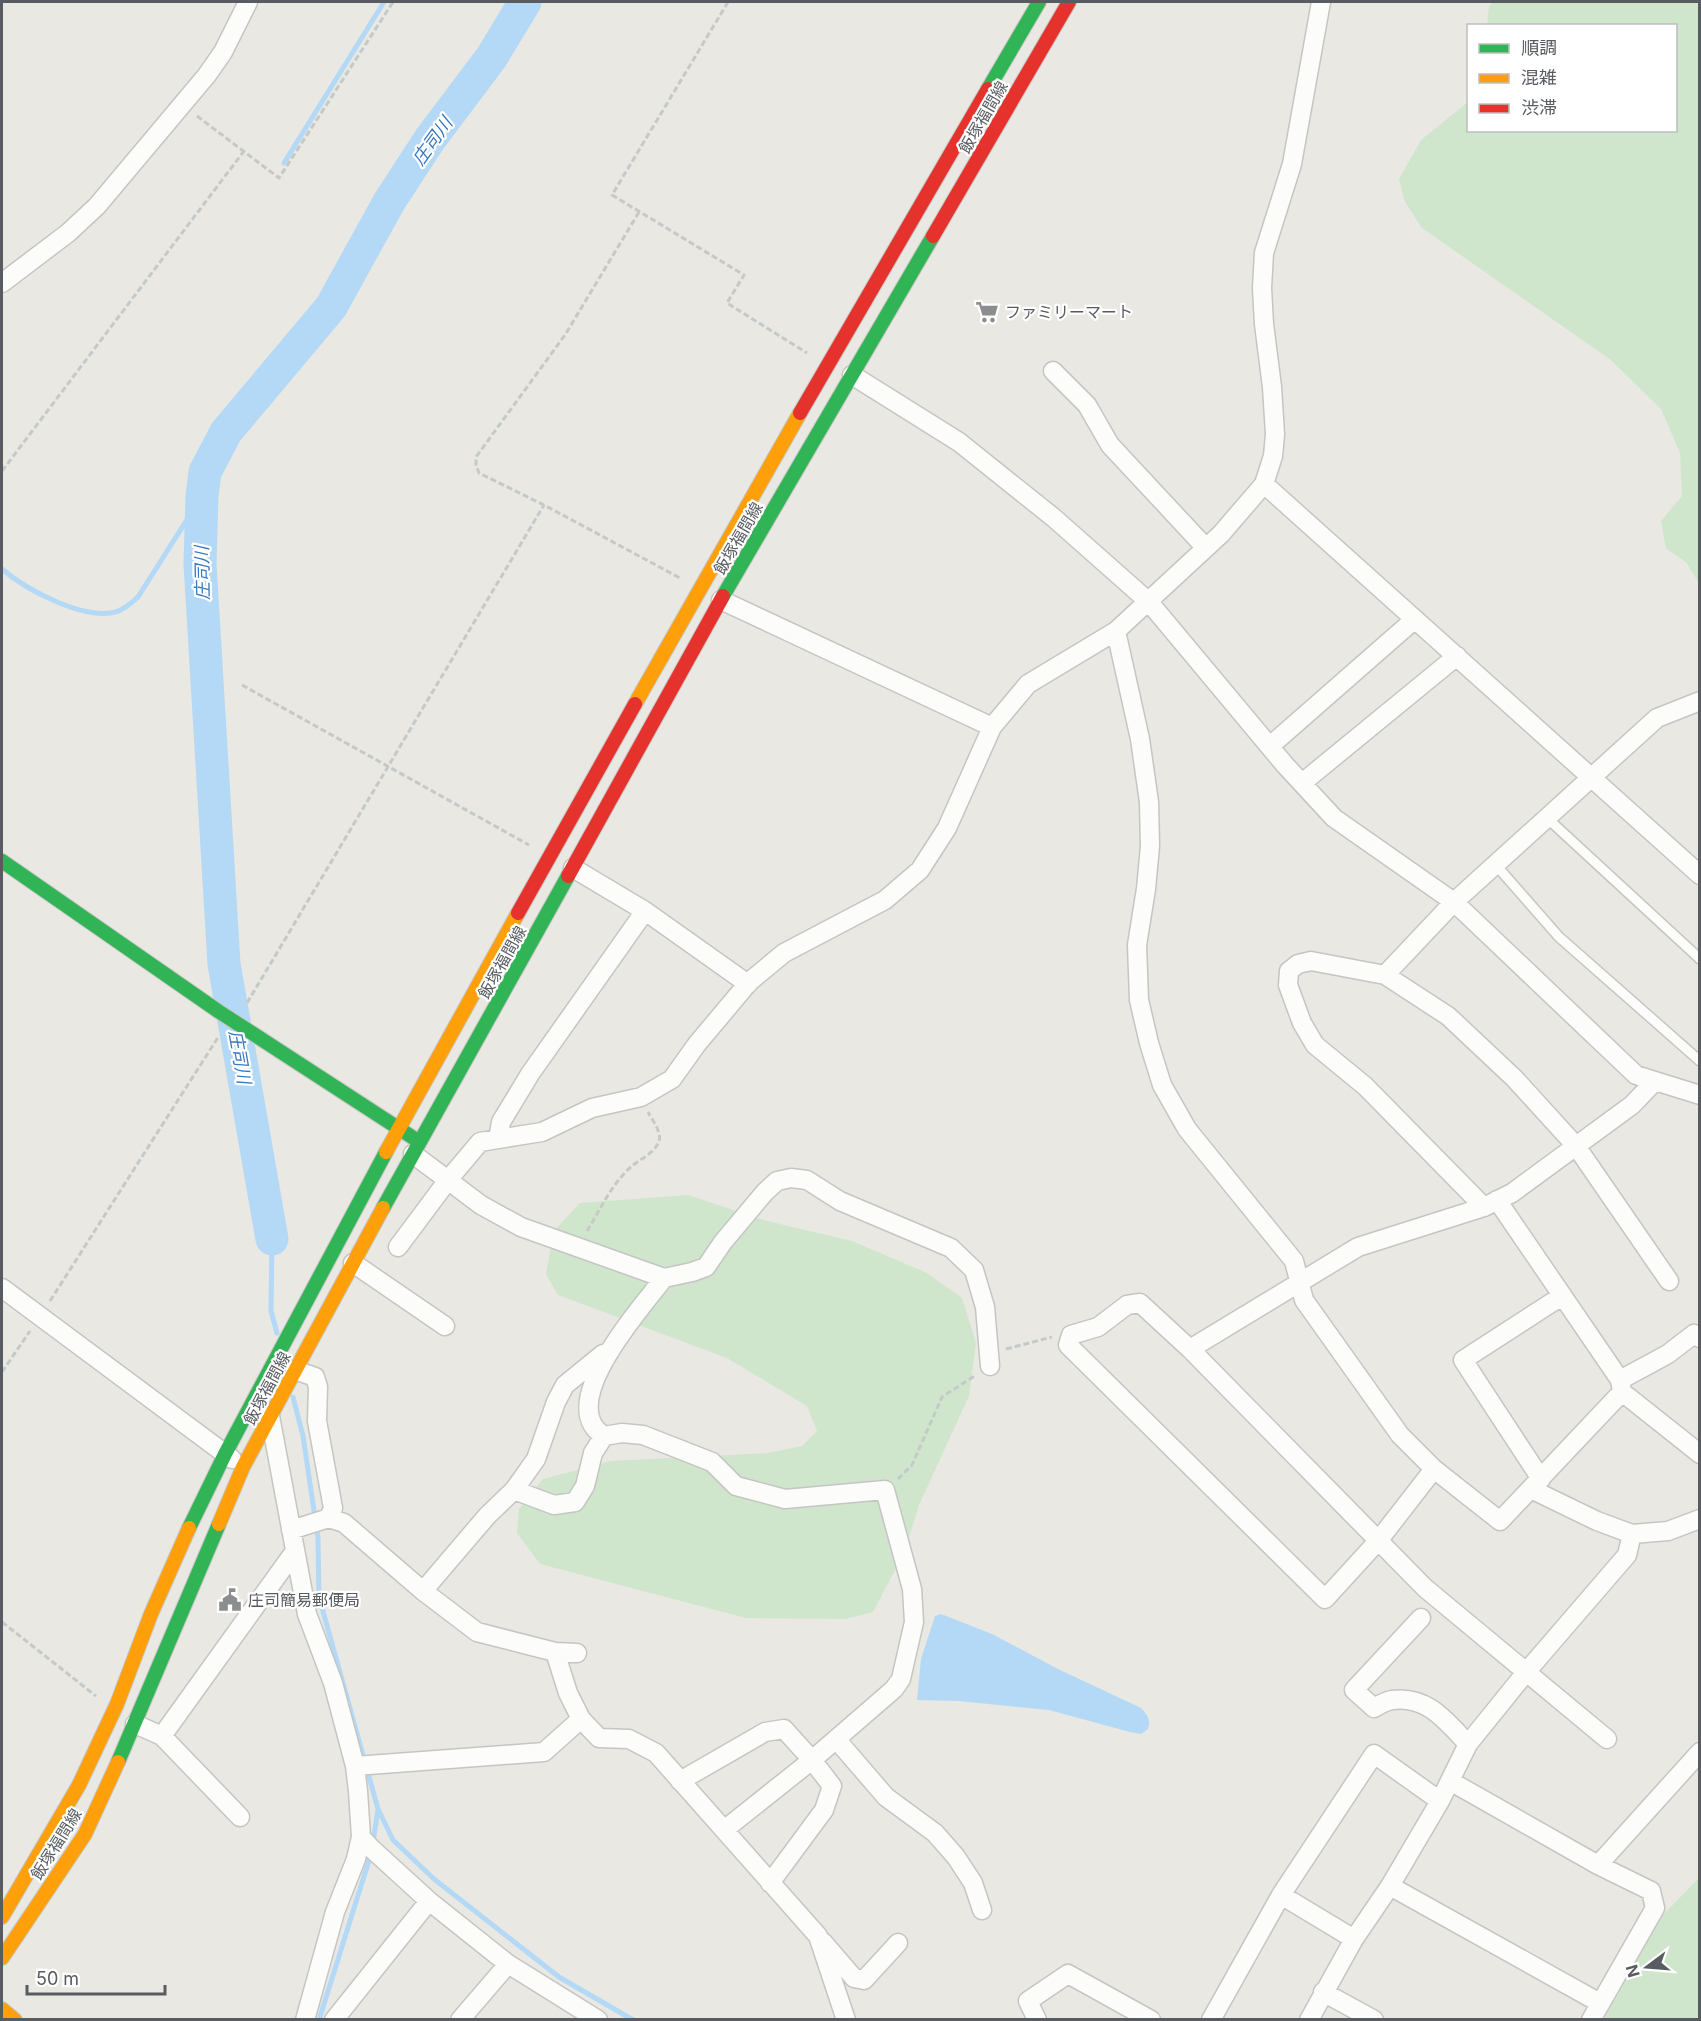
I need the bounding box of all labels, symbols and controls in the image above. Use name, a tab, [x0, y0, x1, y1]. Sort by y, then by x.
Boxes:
legend	[1467, 24, 1677, 132]
text: 順調	[1521, 37, 1557, 58]
text: 混雑	[1521, 67, 1557, 88]
street label: 飯塚福間線	[954, 77, 1012, 157]
text: 渋滞	[1521, 97, 1557, 118]
water label: 庄司川	[408, 111, 458, 169]
supermarket icon: ファミリーマート	[974, 299, 1000, 325]
place label: ファミリーマート	[1005, 302, 1133, 322]
street label: 飯塚福間線	[709, 498, 767, 578]
water label: 庄司川	[191, 544, 213, 600]
street label: 飯塚福間線	[474, 922, 530, 1002]
water label: 庄司川	[225, 1029, 255, 1087]
street label: 飯塚福間線	[239, 1348, 295, 1428]
public building icon: 庄司簡易郵便局	[217, 1587, 243, 1613]
place label: 庄司簡易郵便局	[248, 1590, 360, 1610]
street label: 飯塚福間線	[26, 1805, 86, 1883]
north arrow	[1617, 1937, 1677, 1997]
scale bar	[27, 1958, 165, 1996]
text: N	[1621, 1963, 1644, 1980]
text: 50 m	[36, 1968, 79, 1989]

